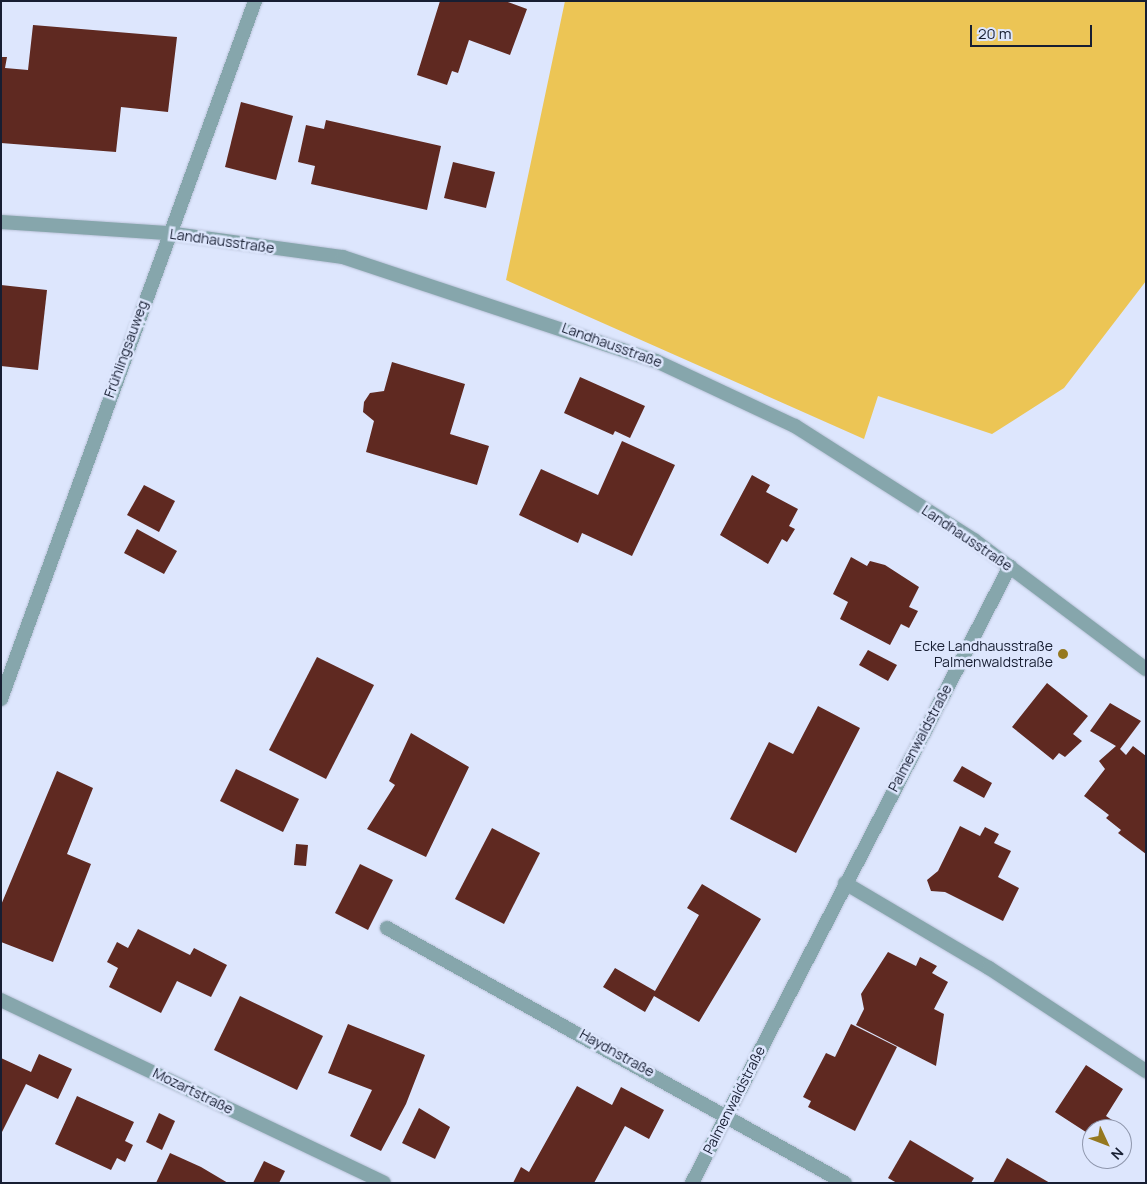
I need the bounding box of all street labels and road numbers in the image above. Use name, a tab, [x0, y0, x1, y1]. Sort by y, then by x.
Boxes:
street label: Landhausstraße	[169, 225, 275, 257]
street label: Frühlingsauweg	[101, 298, 151, 400]
street label: Landhausstraße	[560, 319, 664, 371]
street label: Landhausstraße	[919, 502, 1015, 574]
street label: Palmenwaldstraße	[885, 682, 955, 794]
street label: Haydnstraße	[577, 1026, 657, 1080]
street label: Palmenwaldstraße	[699, 1043, 769, 1157]
street label: Mozartstraße	[150, 1064, 236, 1118]

